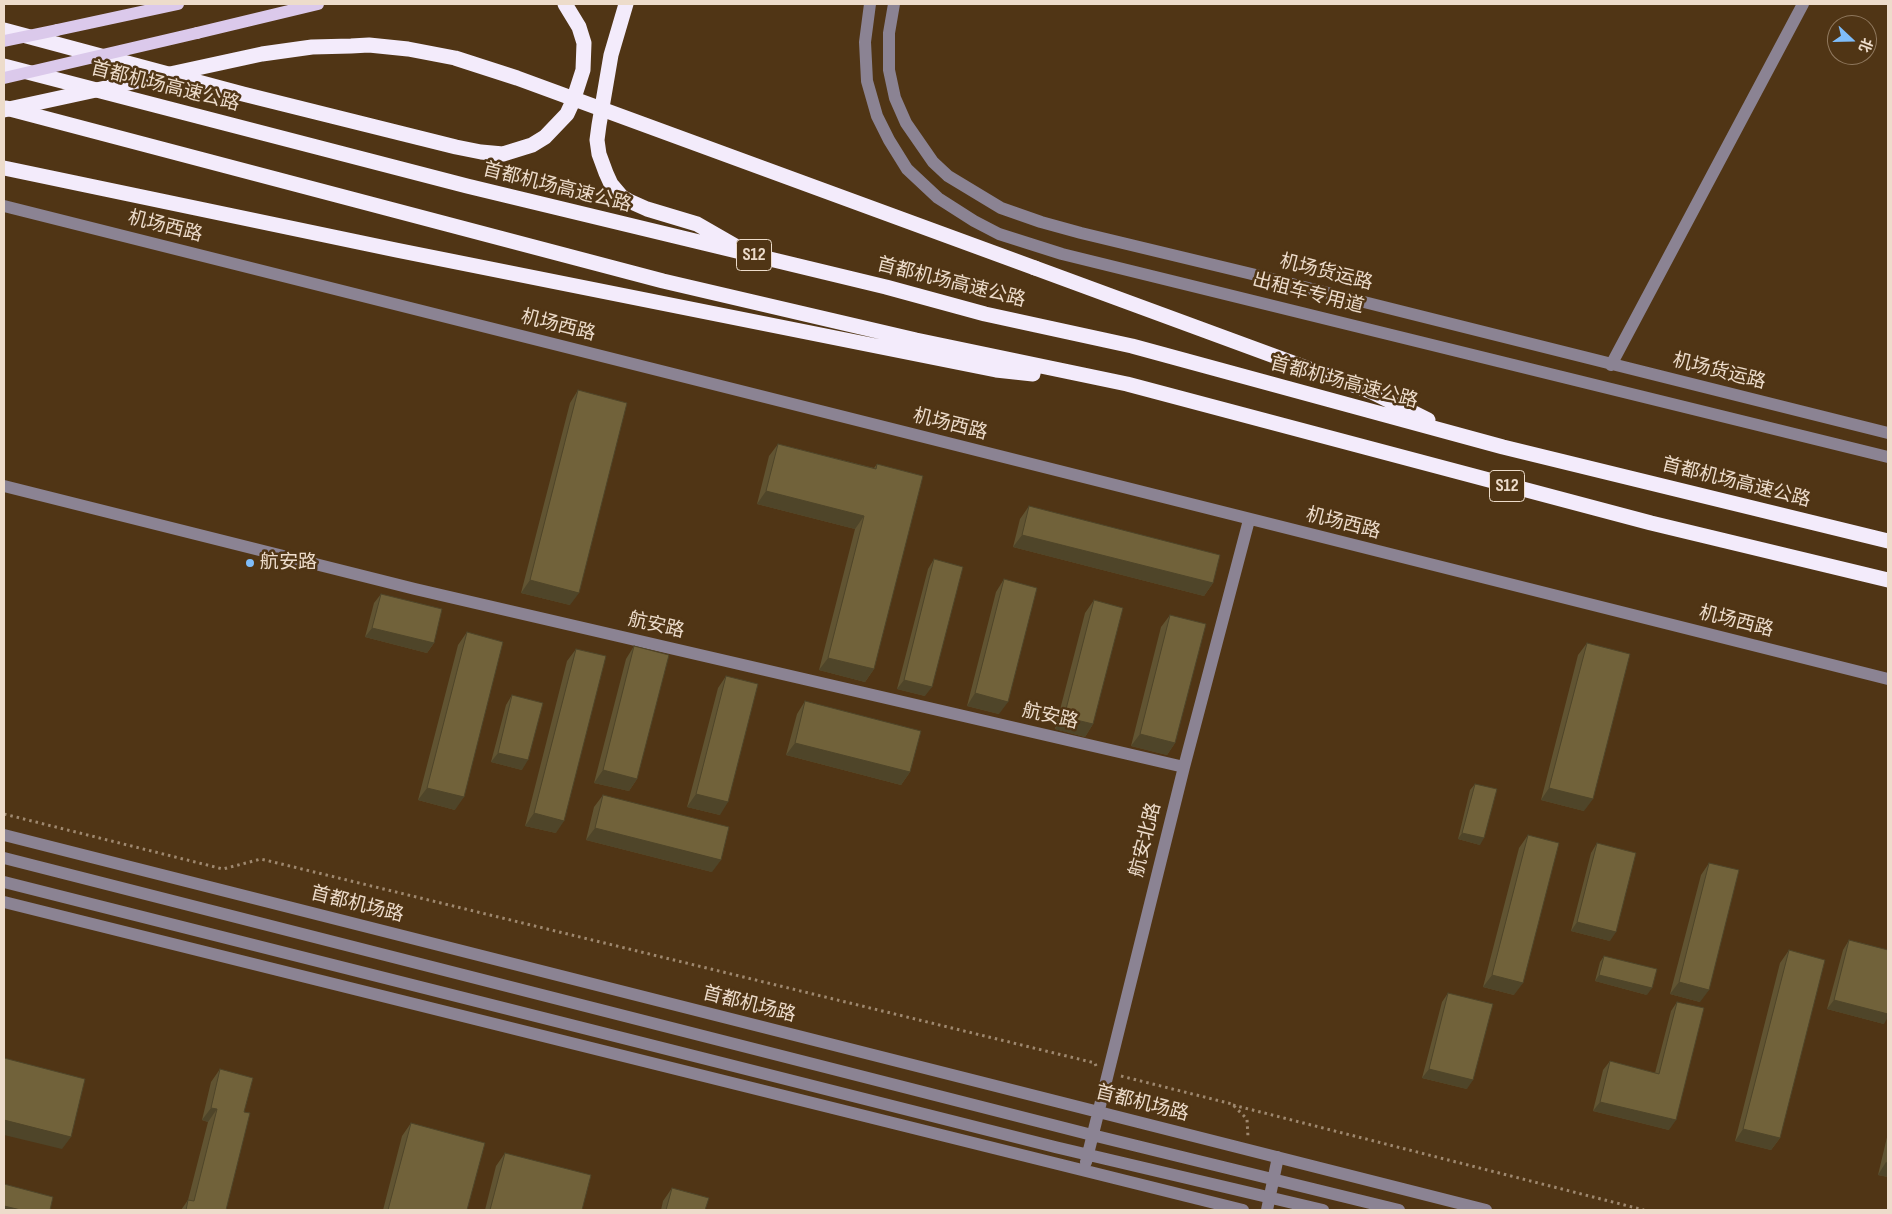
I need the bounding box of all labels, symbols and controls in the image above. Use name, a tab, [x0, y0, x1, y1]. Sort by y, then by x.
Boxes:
north arrow	[1827, 15, 1877, 65]
text: 北	[1855, 36, 1876, 55]
street label: 首都机场高速公路	[88, 58, 242, 116]
street label: 首都机场高速公路	[480, 159, 634, 217]
street label: 机场西路	[125, 207, 205, 247]
road number: S12	[736, 240, 772, 270]
street label: 机场货运路	[1277, 250, 1375, 296]
street label: 首都机场高速公路	[874, 254, 1028, 312]
street label: 出租车专用道	[1250, 269, 1366, 319]
street label: 机场西路	[518, 306, 598, 346]
street label: 机场货运路	[1670, 349, 1768, 395]
street label: 首都机场高速公路	[1268, 352, 1420, 414]
street label: 机场西路	[910, 405, 990, 445]
street label: 首都机场高速公路	[1659, 454, 1813, 512]
road number: S12	[1490, 471, 1524, 502]
street label: 机场西路	[1303, 504, 1383, 544]
place label: 航安路	[260, 552, 317, 574]
marker: 航安路	[244, 557, 256, 569]
street label: 机场西路	[1696, 602, 1776, 642]
street label: 航安路	[626, 608, 686, 644]
street label: 航安路	[1020, 699, 1080, 735]
street label: 航安北路	[1126, 800, 1166, 880]
street label: 首都机场路	[308, 882, 406, 928]
street label: 首都机场路	[700, 982, 798, 1028]
street label: 首都机场路	[1093, 1081, 1191, 1127]

